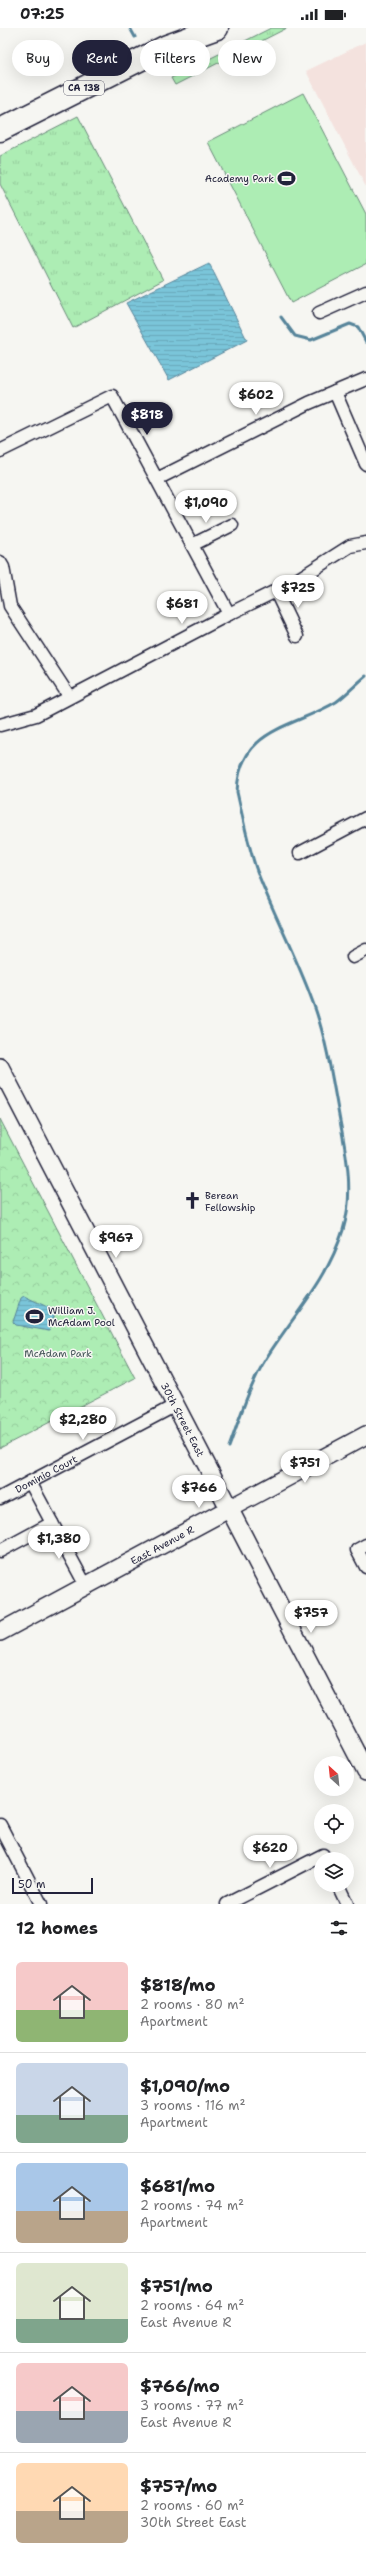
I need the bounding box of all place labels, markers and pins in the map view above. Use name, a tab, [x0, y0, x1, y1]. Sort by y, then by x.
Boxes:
sports icon: Academy Park	[277, 168, 297, 188]
place label: Academy Park	[205, 172, 274, 185]
pin: $602	[232, 382, 280, 416]
pin: $818	[123, 402, 171, 436]
pin: $1,090	[173, 490, 239, 524]
pin: $725	[274, 575, 322, 609]
pin: $681	[158, 591, 206, 625]
place label: Berean Fellowship	[205, 1189, 256, 1214]
church icon: Berean Fellowship	[182, 1191, 202, 1211]
pin: $967	[92, 1225, 140, 1259]
place label: William J. McAdam Pool	[48, 1304, 115, 1329]
sports icon: William J. McAdam Pool	[25, 1306, 45, 1326]
pin: $2,280	[50, 1407, 116, 1441]
pin: $751	[281, 1450, 329, 1484]
pin: $766	[175, 1475, 223, 1509]
pin: $1,380	[26, 1526, 92, 1560]
pin: $757	[287, 1600, 335, 1634]
pin: $620	[246, 1835, 294, 1869]

